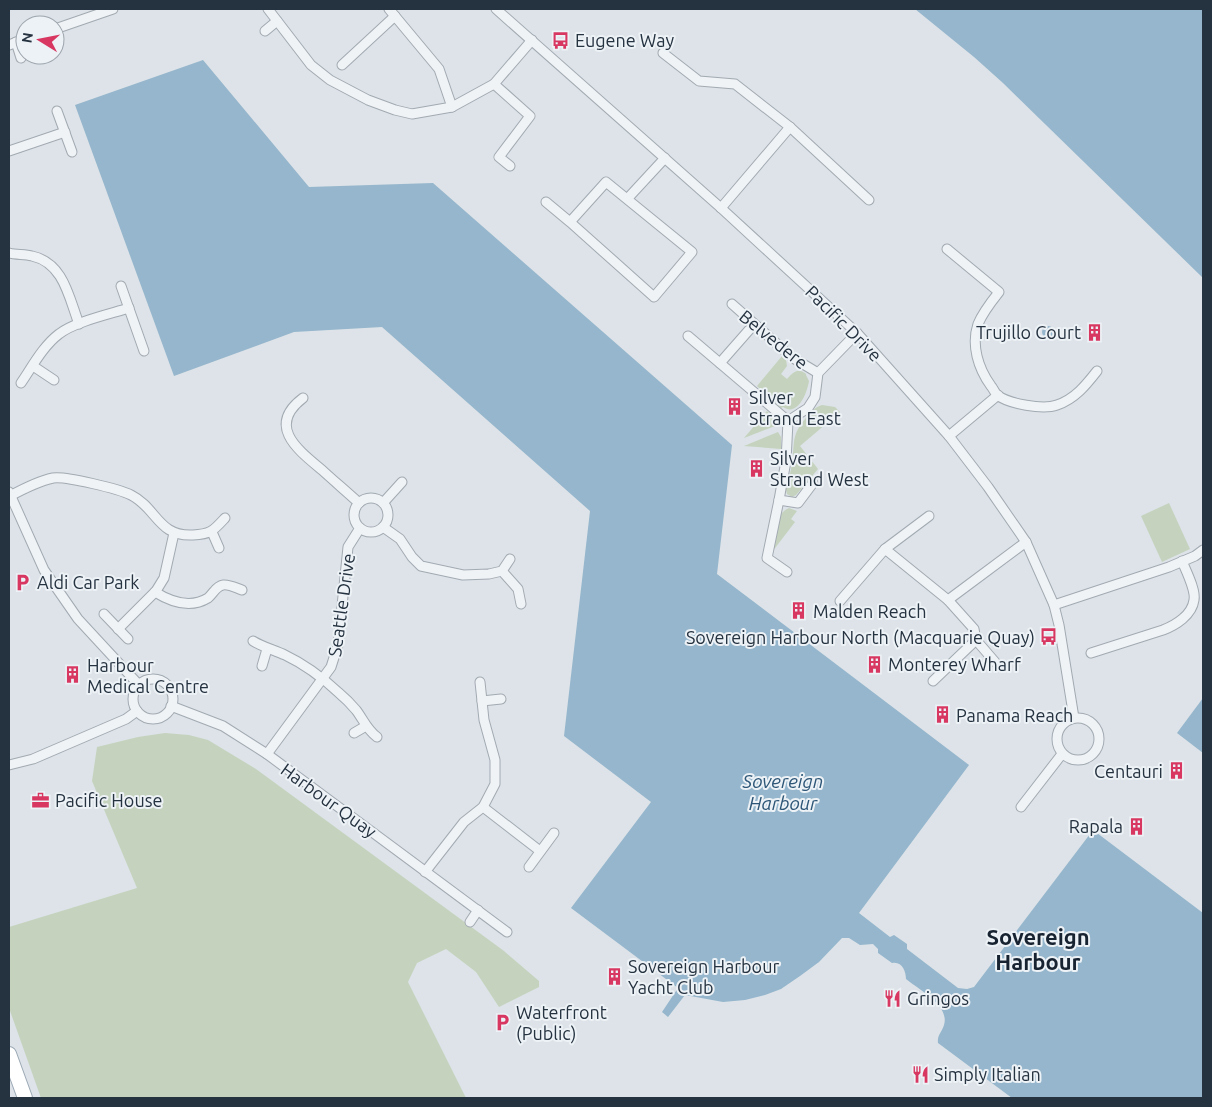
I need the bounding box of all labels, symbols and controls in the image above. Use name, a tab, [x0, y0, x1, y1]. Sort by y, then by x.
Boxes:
north arrow	[15, 15, 65, 65]
bus stop icon: Eugene Way	[551, 30, 571, 50]
place label: Eugene Way	[575, 30, 674, 50]
text: N	[18, 31, 36, 44]
street label: Pacific Drive	[802, 281, 886, 365]
street label: Belvedere	[736, 305, 812, 373]
place label: Trujillo Court	[976, 322, 1081, 342]
building icon: Trujillo Court	[1085, 322, 1105, 342]
place label: Silver Strand East	[749, 387, 841, 428]
building icon: Silver Strand East	[725, 397, 745, 417]
place label: Silver Strand West	[770, 448, 869, 489]
building icon: Silver Strand West	[746, 458, 766, 478]
street label: Seattle Drive	[324, 552, 358, 658]
parking icon: Aldi Car Park	[13, 572, 33, 592]
place label: Aldi Car Park	[37, 572, 139, 592]
building icon: Malden Reach	[789, 601, 809, 621]
place label: Malden Reach	[813, 601, 927, 621]
place label: Sovereign Harbour North (Macquarie Quay)	[686, 627, 1035, 648]
bus stop icon: Sovereign Harbour North (Macquarie Quay)	[1039, 627, 1059, 647]
building icon: Monterey Wharf	[864, 654, 884, 674]
place label: Monterey Wharf	[888, 654, 1021, 674]
place label: Harbour Medical Centre	[87, 655, 209, 696]
building icon: Harbour Medical Centre	[63, 665, 83, 685]
building icon: Panama Reach	[932, 705, 952, 725]
place label: Panama Reach	[956, 705, 1073, 725]
street label: Harbour Quay	[277, 759, 381, 842]
place label: Centauri	[1094, 761, 1163, 781]
building icon: Centauri	[1167, 761, 1187, 781]
water label: Sovereign Harbour	[742, 770, 823, 814]
office icon: Pacific House	[31, 790, 51, 810]
place label: Pacific House	[55, 790, 162, 810]
place label: Rapala	[1069, 816, 1123, 836]
building icon: Rapala	[1127, 816, 1147, 836]
district label: Sovereign Harbour	[986, 924, 1090, 974]
place label: Sovereign Harbour Yacht Club	[628, 956, 779, 997]
building icon: Sovereign Harbour Yacht Club	[604, 966, 624, 986]
restaurant icon: Gringos	[883, 988, 903, 1008]
place label: Gringos	[907, 988, 969, 1008]
place label: Waterfront (Public)	[516, 1002, 607, 1044]
parking icon: Waterfront (Public)	[492, 1012, 512, 1032]
restaurant icon: Simply Italian	[910, 1064, 930, 1084]
place label: Simply Italian	[934, 1064, 1041, 1084]

